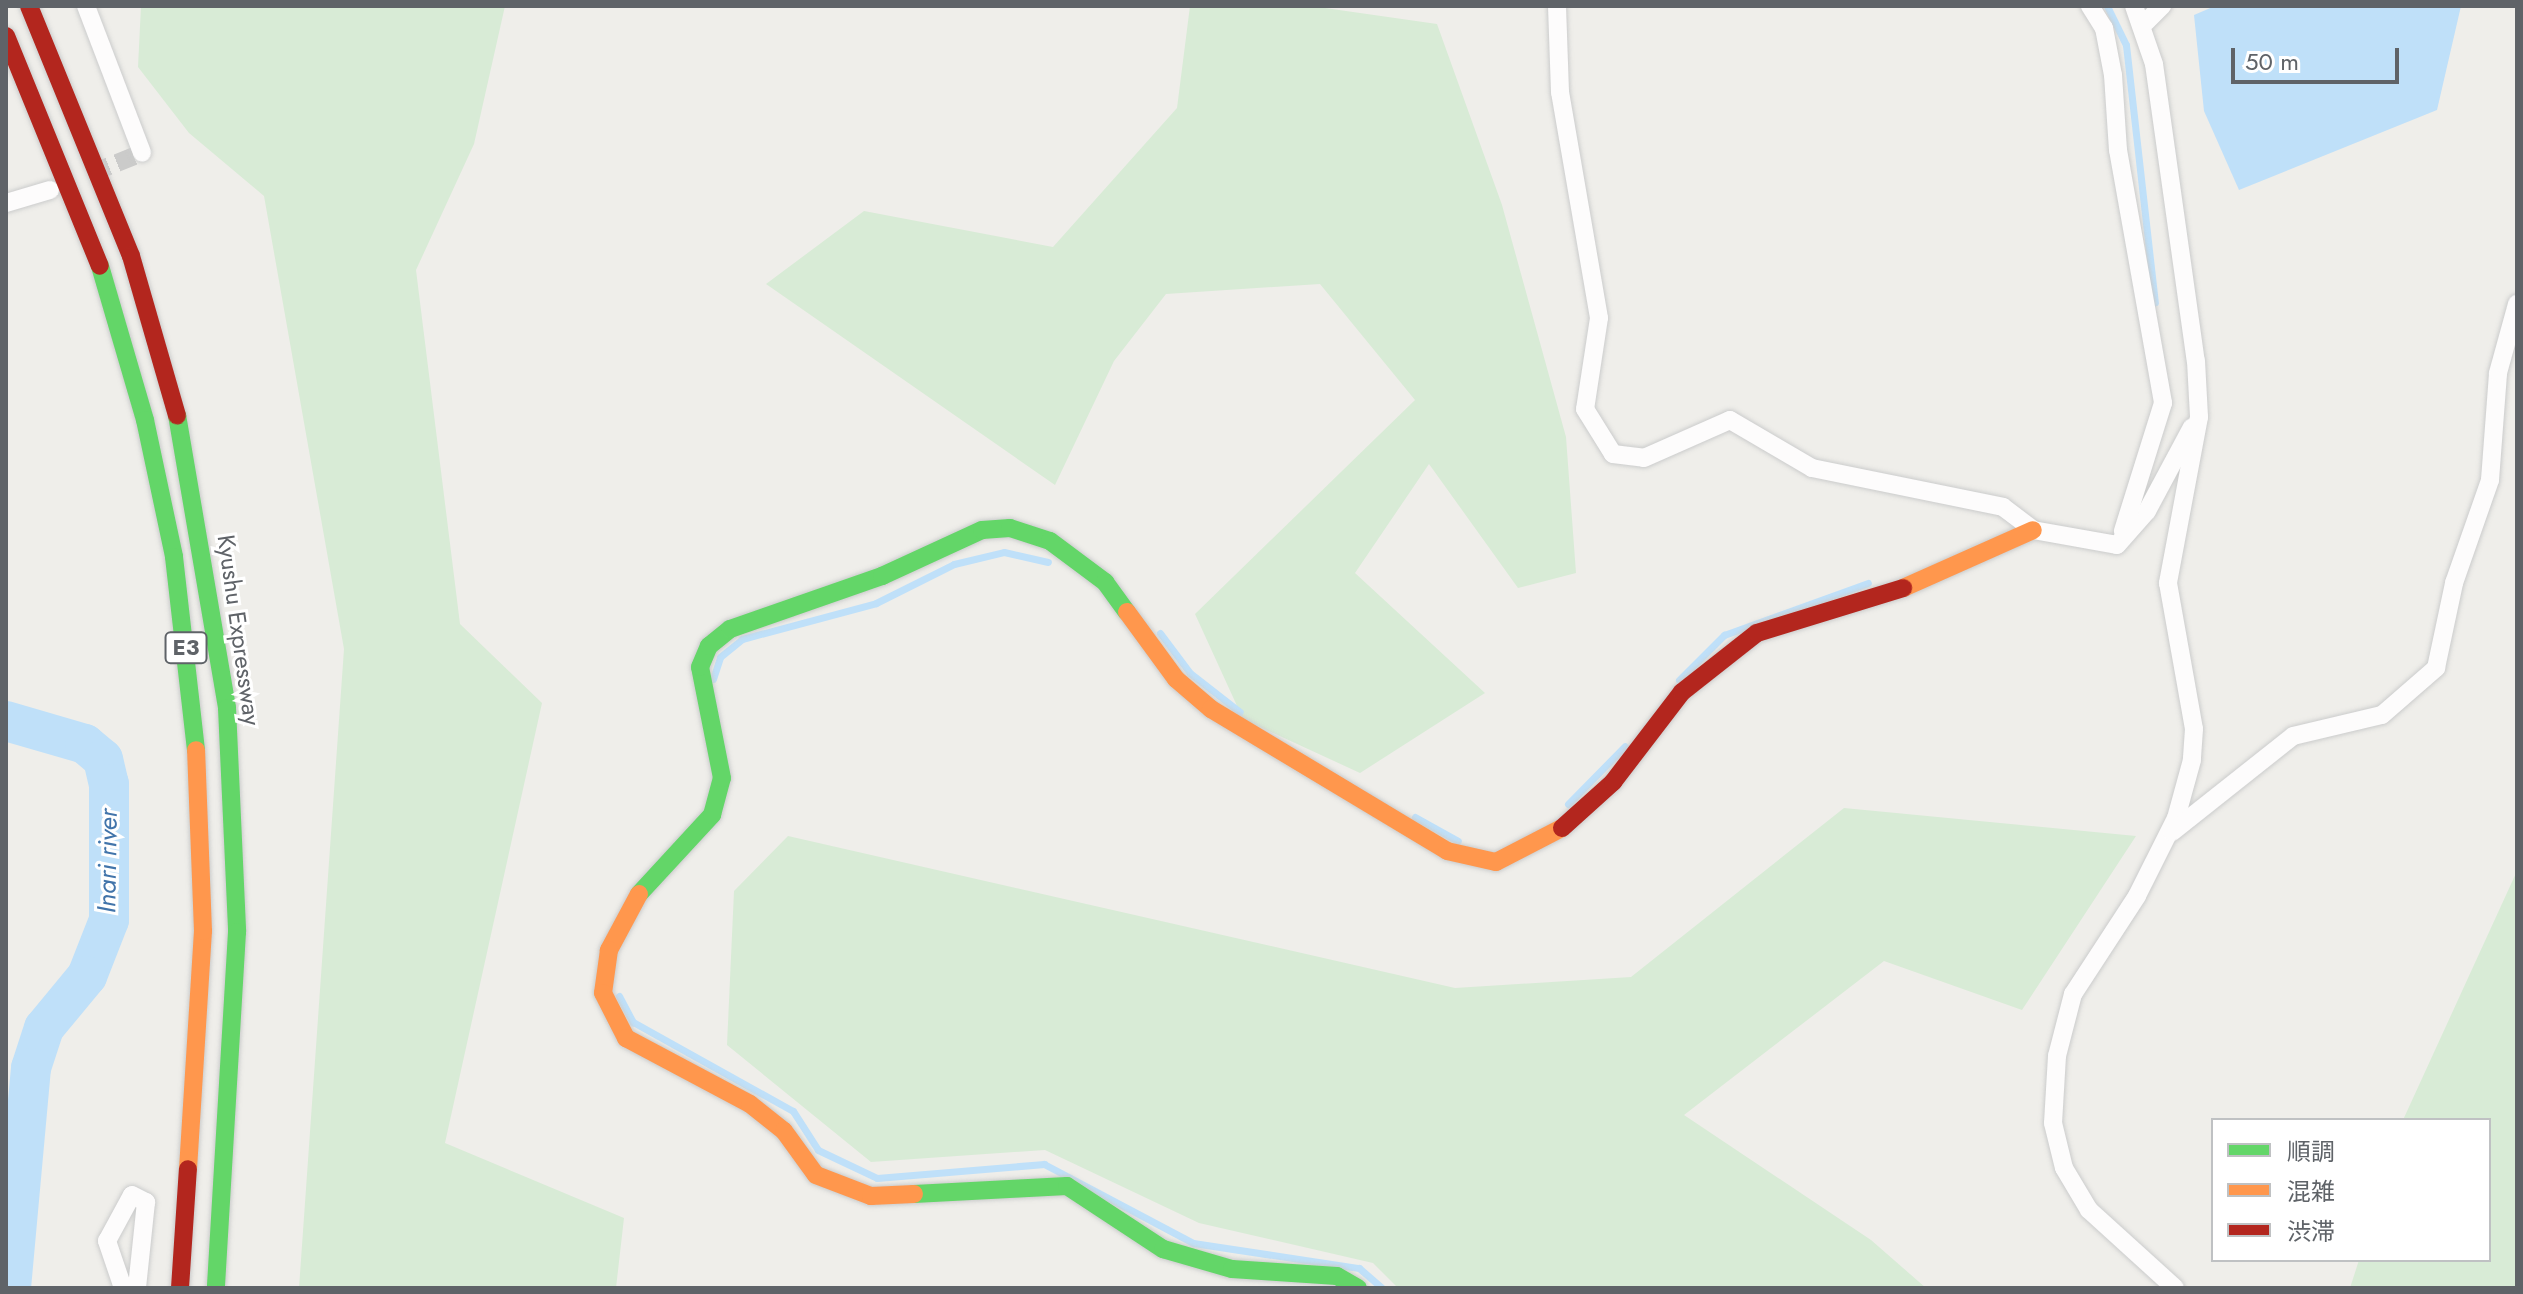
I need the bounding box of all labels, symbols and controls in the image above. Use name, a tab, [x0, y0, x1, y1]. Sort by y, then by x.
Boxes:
scale bar	[2235, 32, 2403, 82]
text: 50 m	[2245, 44, 2299, 79]
street label: Kyushu Expressway	[211, 533, 267, 727]
road number: E3	[164, 630, 208, 666]
water label: Inari river	[91, 809, 125, 913]
legend	[2211, 1118, 2491, 1262]
text: 順調	[2287, 1134, 2335, 1169]
text: 混雑	[2287, 1174, 2335, 1209]
text: 渋滞	[2287, 1214, 2335, 1249]

